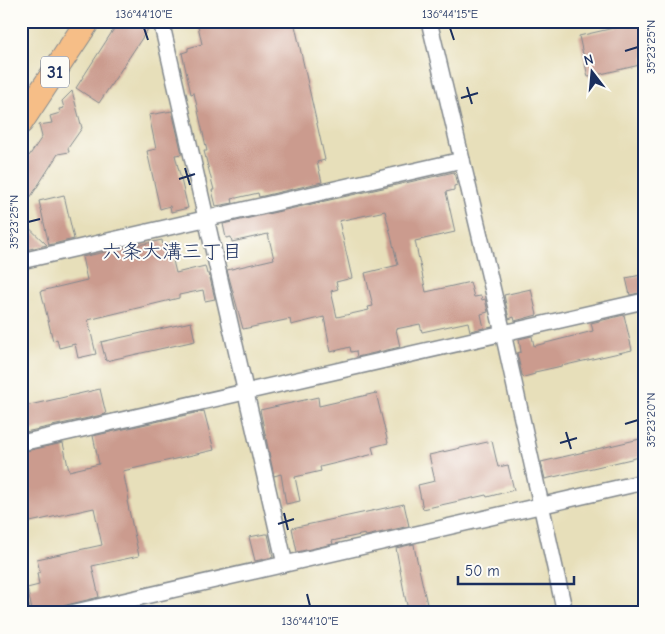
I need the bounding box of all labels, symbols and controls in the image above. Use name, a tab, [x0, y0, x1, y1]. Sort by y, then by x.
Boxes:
text: 136°44'10"E	[116, 7, 172, 21]
text: 136°44'15"E	[422, 7, 478, 21]
text: 35°23'25"N	[644, 20, 658, 74]
north arrow	[568, 48, 618, 98]
text: N	[582, 51, 595, 69]
road number: 31	[41, 56, 69, 88]
text: 35°23'25"N	[7, 195, 21, 249]
district label: 六条大溝三丁目	[102, 240, 242, 263]
text: 35°23'20"N	[644, 392, 658, 448]
scale bar	[458, 554, 574, 586]
text: 50 m	[465, 562, 500, 580]
text: 136°44'10"E	[282, 614, 338, 628]

